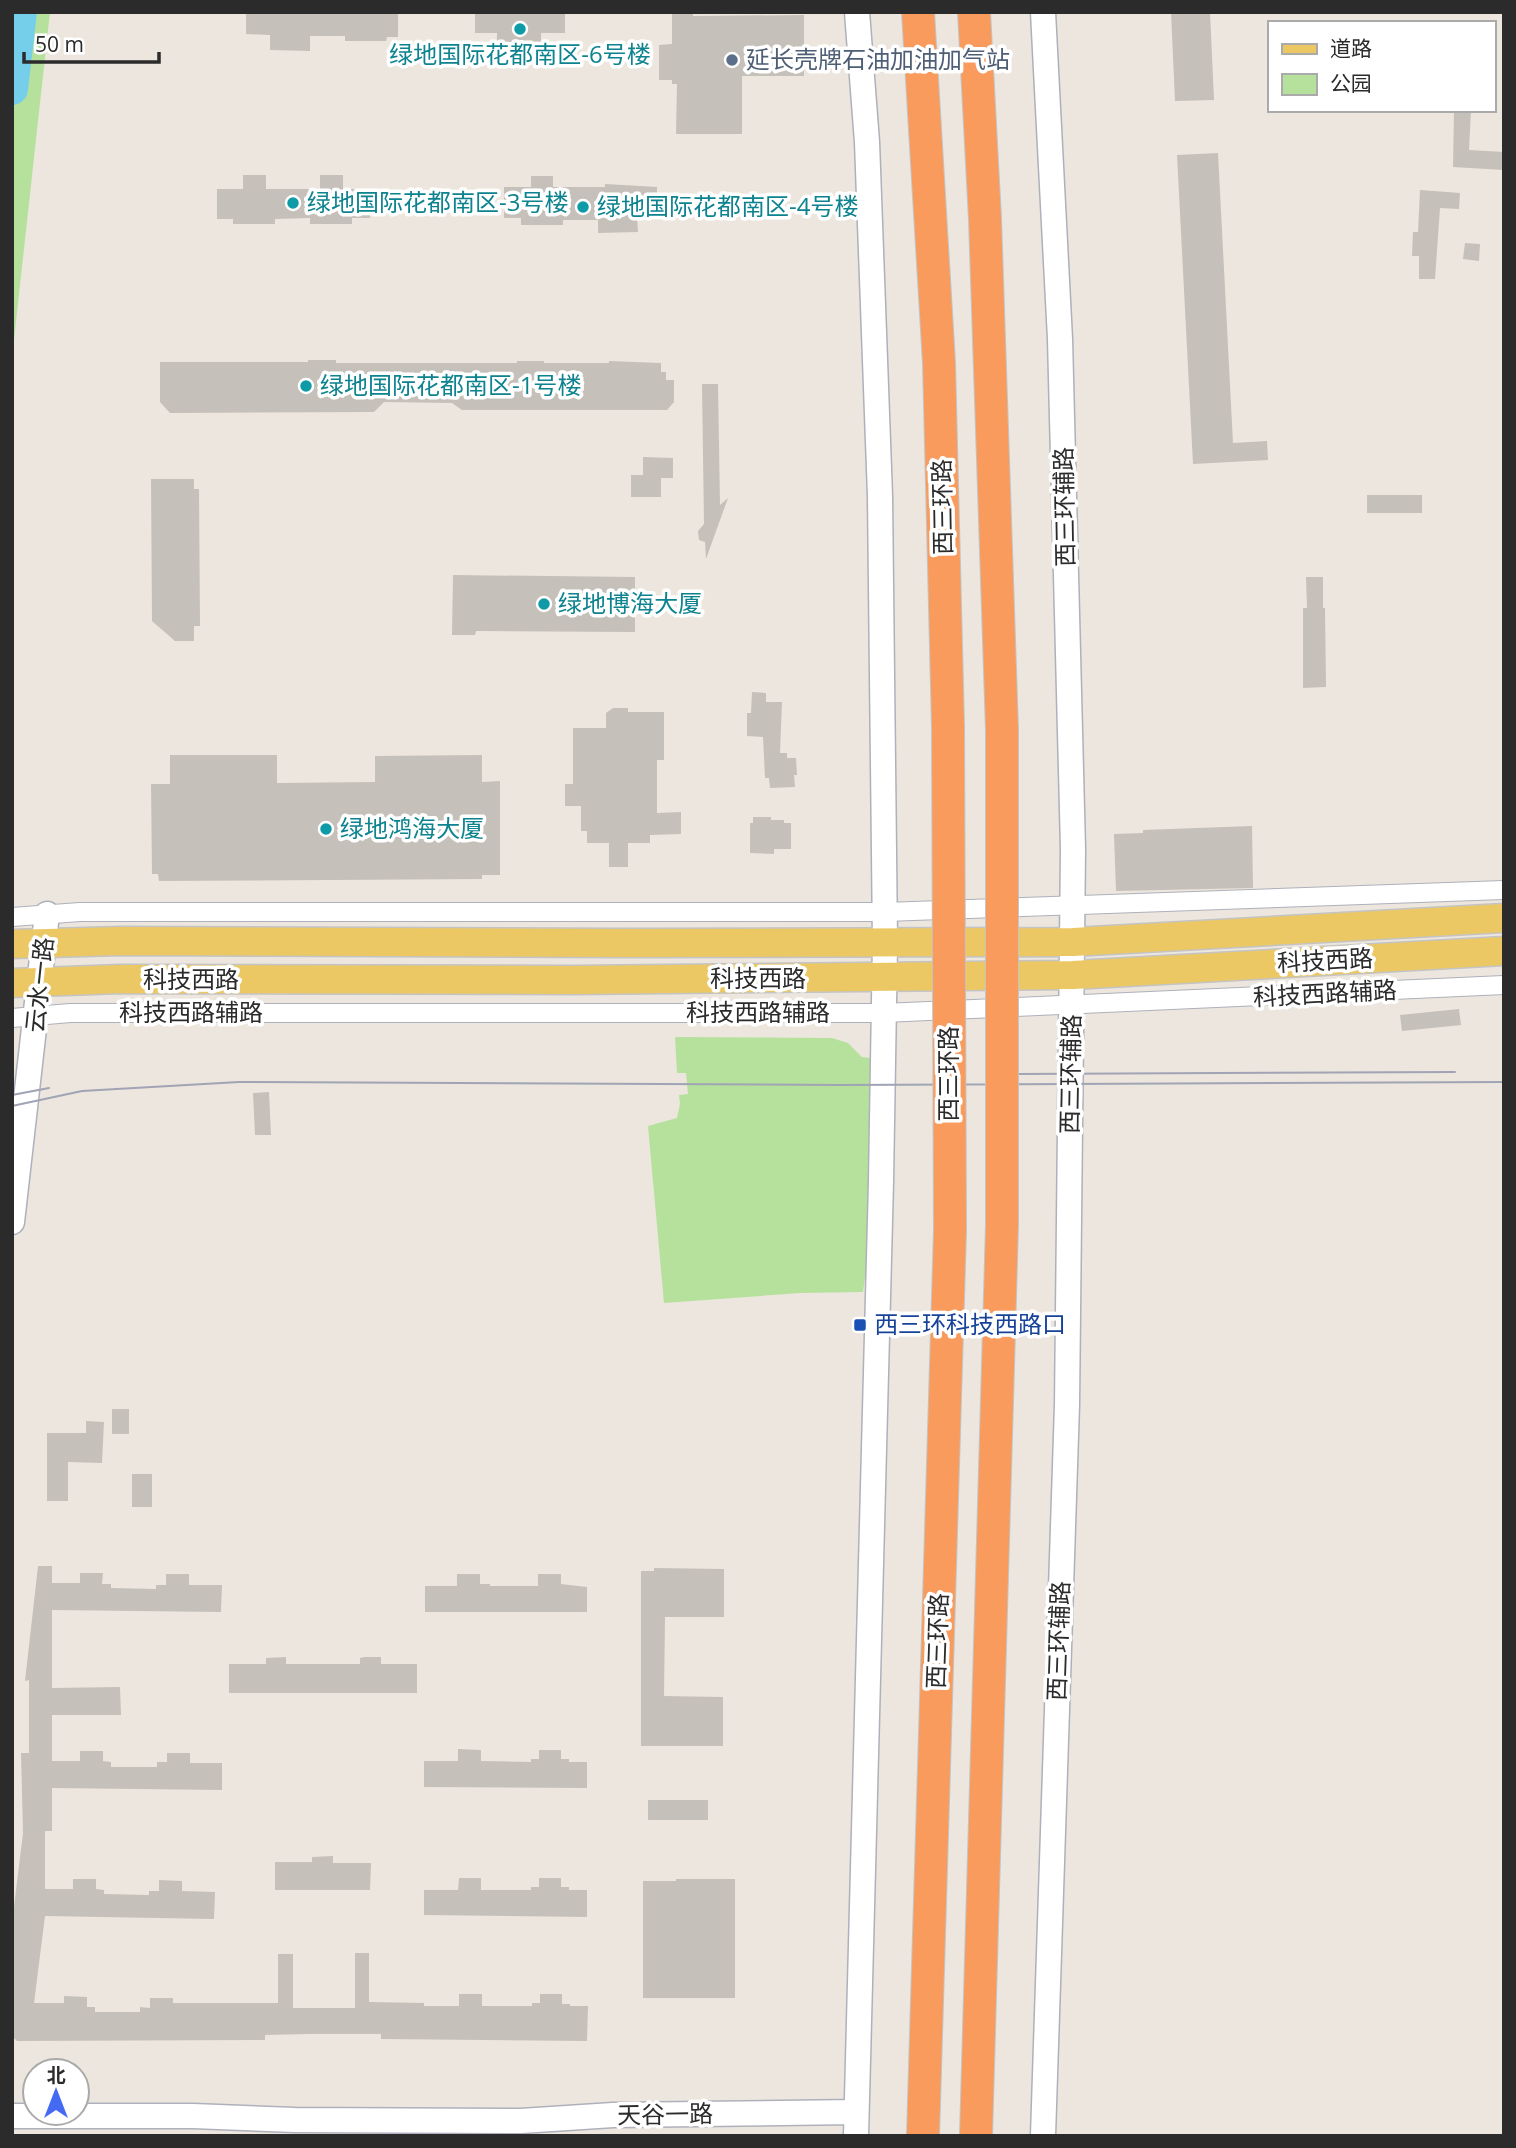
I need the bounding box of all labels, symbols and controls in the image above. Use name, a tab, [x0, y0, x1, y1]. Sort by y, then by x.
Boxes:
scale bar	[24, 21, 159, 65]
marker: 绿地国际花都南区-6号楼	[512, 21, 528, 37]
legend	[1268, 21, 1495, 112]
text: 50 m	[35, 30, 84, 58]
text: 道路	[1330, 34, 1372, 62]
place label: 绿地国际花都南区-6号楼	[389, 37, 651, 70]
place label: 延长壳牌石油加油加气站	[746, 42, 1010, 75]
marker: 延长壳牌石油加油加气站	[724, 52, 740, 68]
text: 公园	[1330, 69, 1372, 97]
place label: 绿地国际花都南区-3号楼	[307, 185, 568, 218]
place label: 绿地国际花都南区-4号楼	[597, 189, 858, 222]
marker: 绿地国际花都南区-3号楼	[285, 195, 301, 211]
marker: 绿地国际花都南区-4号楼	[575, 199, 591, 215]
place label: 绿地国际花都南区-1号楼	[320, 368, 581, 401]
marker: 绿地国际花都南区-1号楼	[298, 378, 314, 394]
street label: 西三环辅路	[1046, 447, 1081, 567]
street label: 西三环路	[924, 459, 959, 555]
place label: 绿地博海大厦	[558, 586, 702, 619]
marker: 绿地博海大厦	[536, 596, 552, 612]
place label: 绿地鸿海大厦	[340, 811, 484, 844]
marker: 绿地鸿海大厦	[318, 821, 334, 837]
street label: 云水一路	[17, 935, 60, 1034]
street label: 科技西路	[1276, 941, 1374, 978]
street label: 科技西路	[710, 961, 806, 994]
street label: 科技西路	[143, 962, 239, 995]
street label: 科技西路辅路	[1252, 972, 1398, 1013]
street label: 科技西路辅路	[119, 995, 263, 1028]
street label: 科技西路辅路	[686, 995, 830, 1028]
street label: 西三环辅路	[1052, 1014, 1087, 1134]
street label: 西三环路	[931, 1026, 964, 1122]
place label: 西三环科技西路口	[874, 1307, 1066, 1340]
marker: 西三环科技西路口	[852, 1317, 868, 1333]
street label: 西三环辅路	[1039, 1580, 1076, 1701]
street label: 西三环路	[918, 1592, 955, 1689]
north arrow	[21, 2057, 91, 2127]
text: 北	[46, 2062, 66, 2088]
street label: 天谷一路	[617, 2096, 713, 2131]

